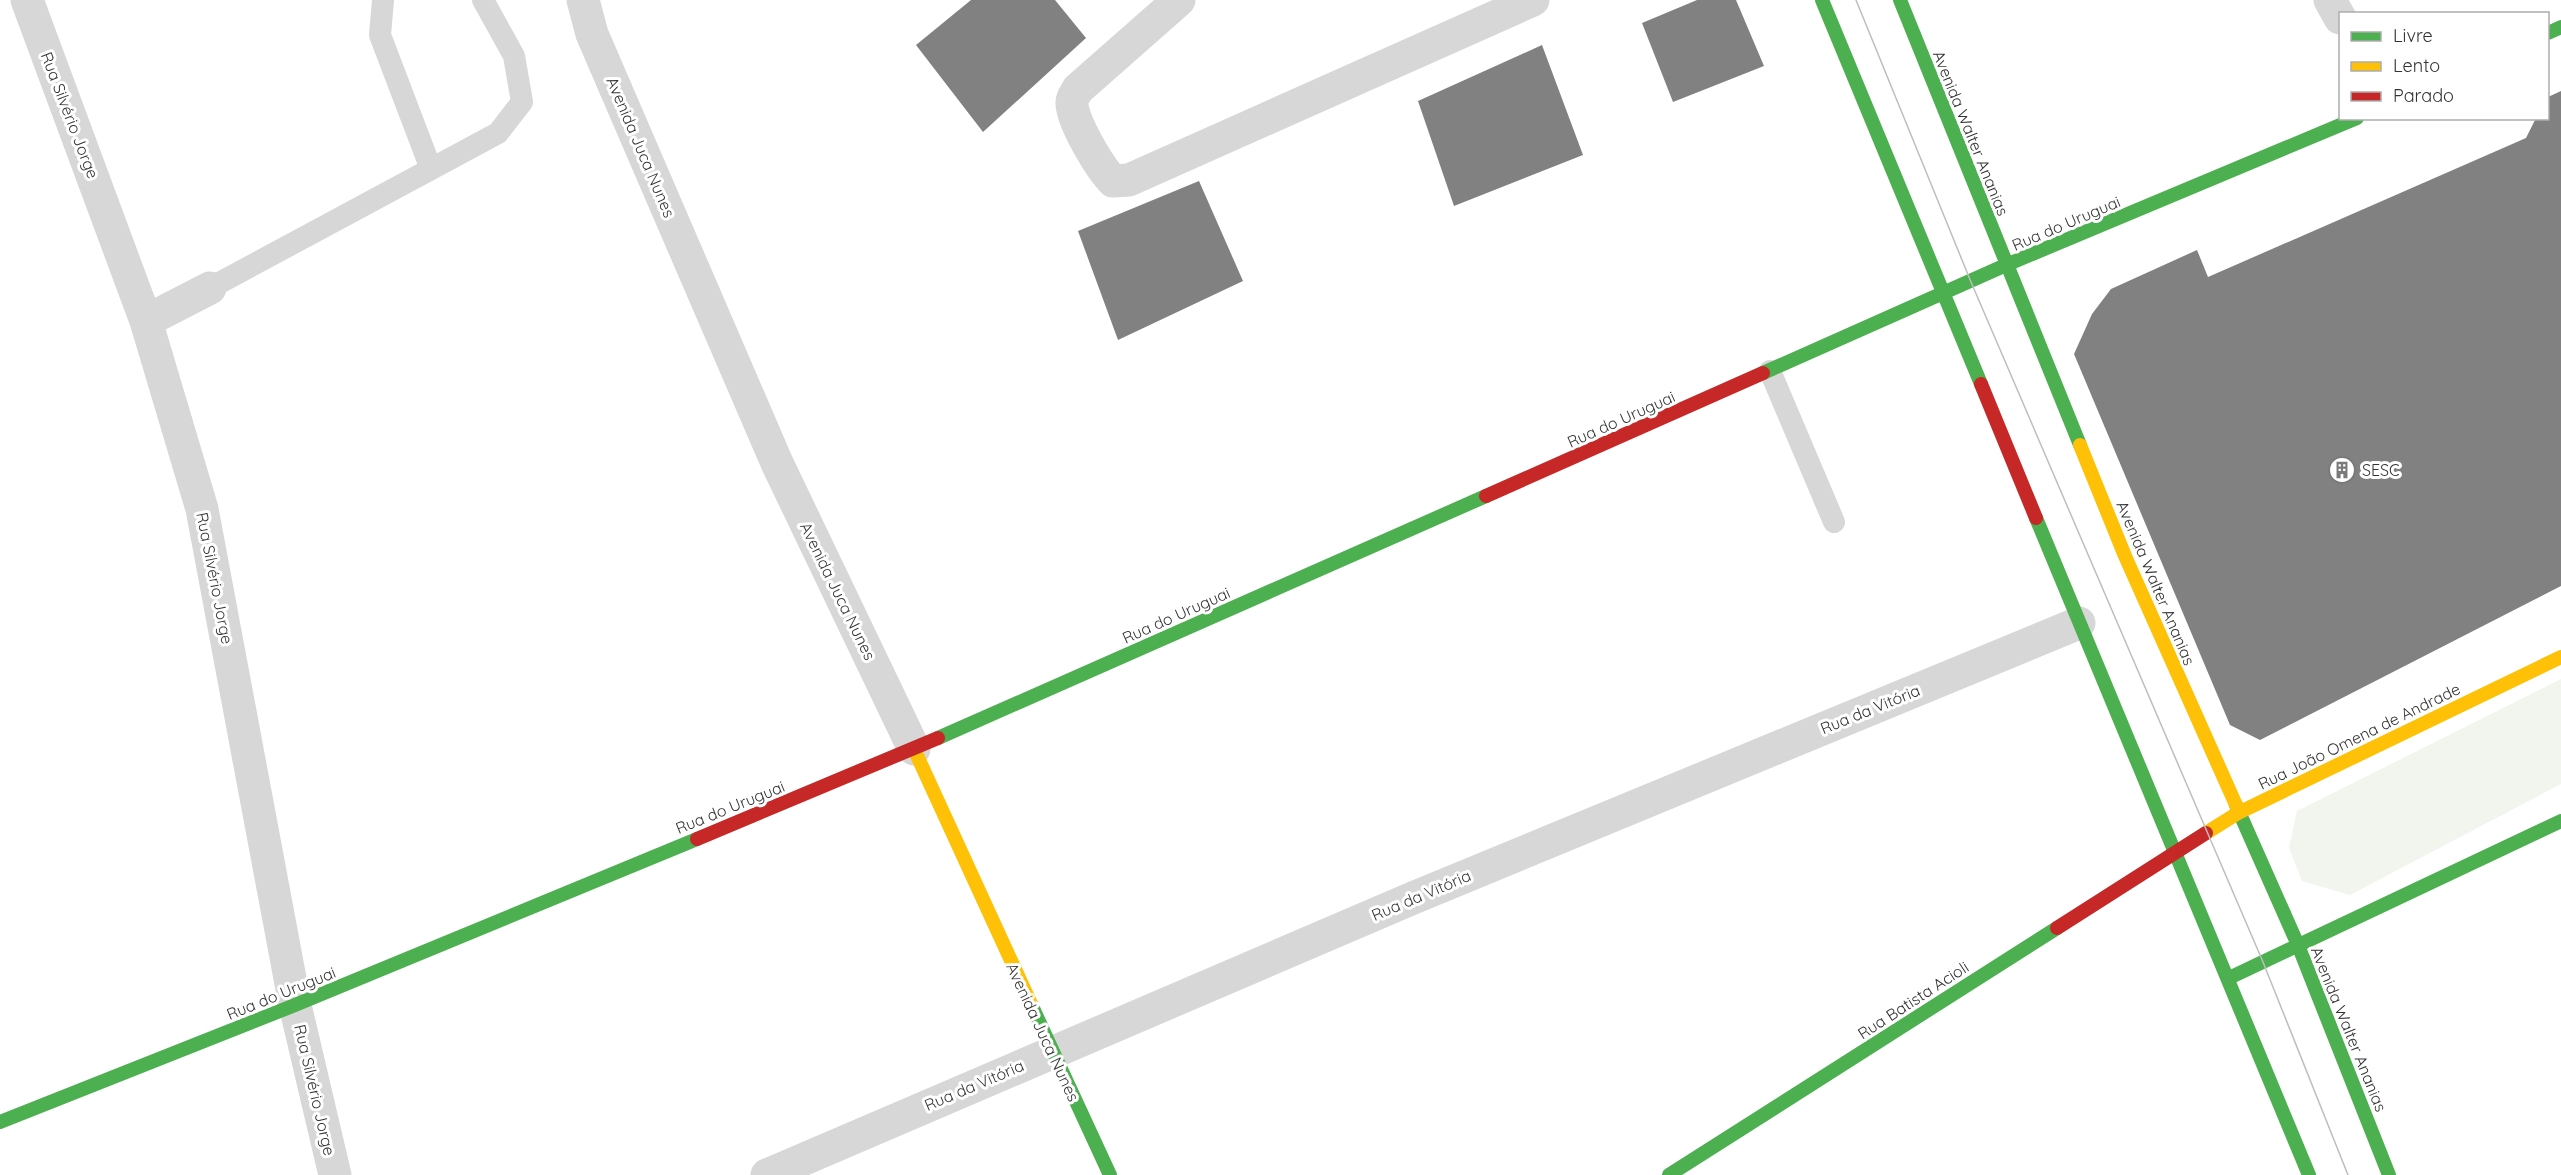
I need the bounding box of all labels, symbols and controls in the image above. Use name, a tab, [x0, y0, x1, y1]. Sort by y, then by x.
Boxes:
legend	[2339, 12, 2549, 120]
text: Livre	[2393, 24, 2433, 47]
street label: Avenida Walter Ananias	[1929, 47, 2013, 219]
street label: Rua Silvério Jorge	[37, 49, 103, 181]
text: Lento	[2393, 54, 2440, 77]
street label: Avenida Juca Nunes	[602, 74, 680, 220]
text: Parado	[2393, 84, 2454, 107]
street label: Rua do Uruguai	[2009, 191, 2123, 255]
street label: Rua do Uruguai	[1564, 386, 1678, 452]
building icon: SESC	[2327, 455, 2357, 485]
place label: SESC	[2362, 460, 2400, 480]
street label: Avenida Walter Ananias	[2112, 498, 2200, 668]
street label: Rua Silvério Jorge	[192, 510, 238, 646]
street label: Avenida Juca Nunes	[796, 519, 880, 663]
street label: Rua do Uruguai	[1119, 582, 1233, 648]
street label: Rua João Omena de Andrade	[2255, 678, 2463, 794]
street label: Rua da Vitória	[1817, 680, 1923, 738]
street label: Rua do Uruguai	[672, 776, 788, 838]
street label: Rua da Vitória	[1368, 865, 1474, 925]
street label: Avenida Walter Ananias	[2307, 943, 2391, 1115]
street label: Rua Batista Acioli	[1854, 957, 1972, 1043]
street label: Avenida Juca Nunes	[1002, 959, 1084, 1105]
street label: Rua do Uruguai	[223, 962, 339, 1024]
street label: Rua Silvério Jorge	[290, 1023, 340, 1157]
street label: Rua da Vitória	[921, 1055, 1027, 1115]

